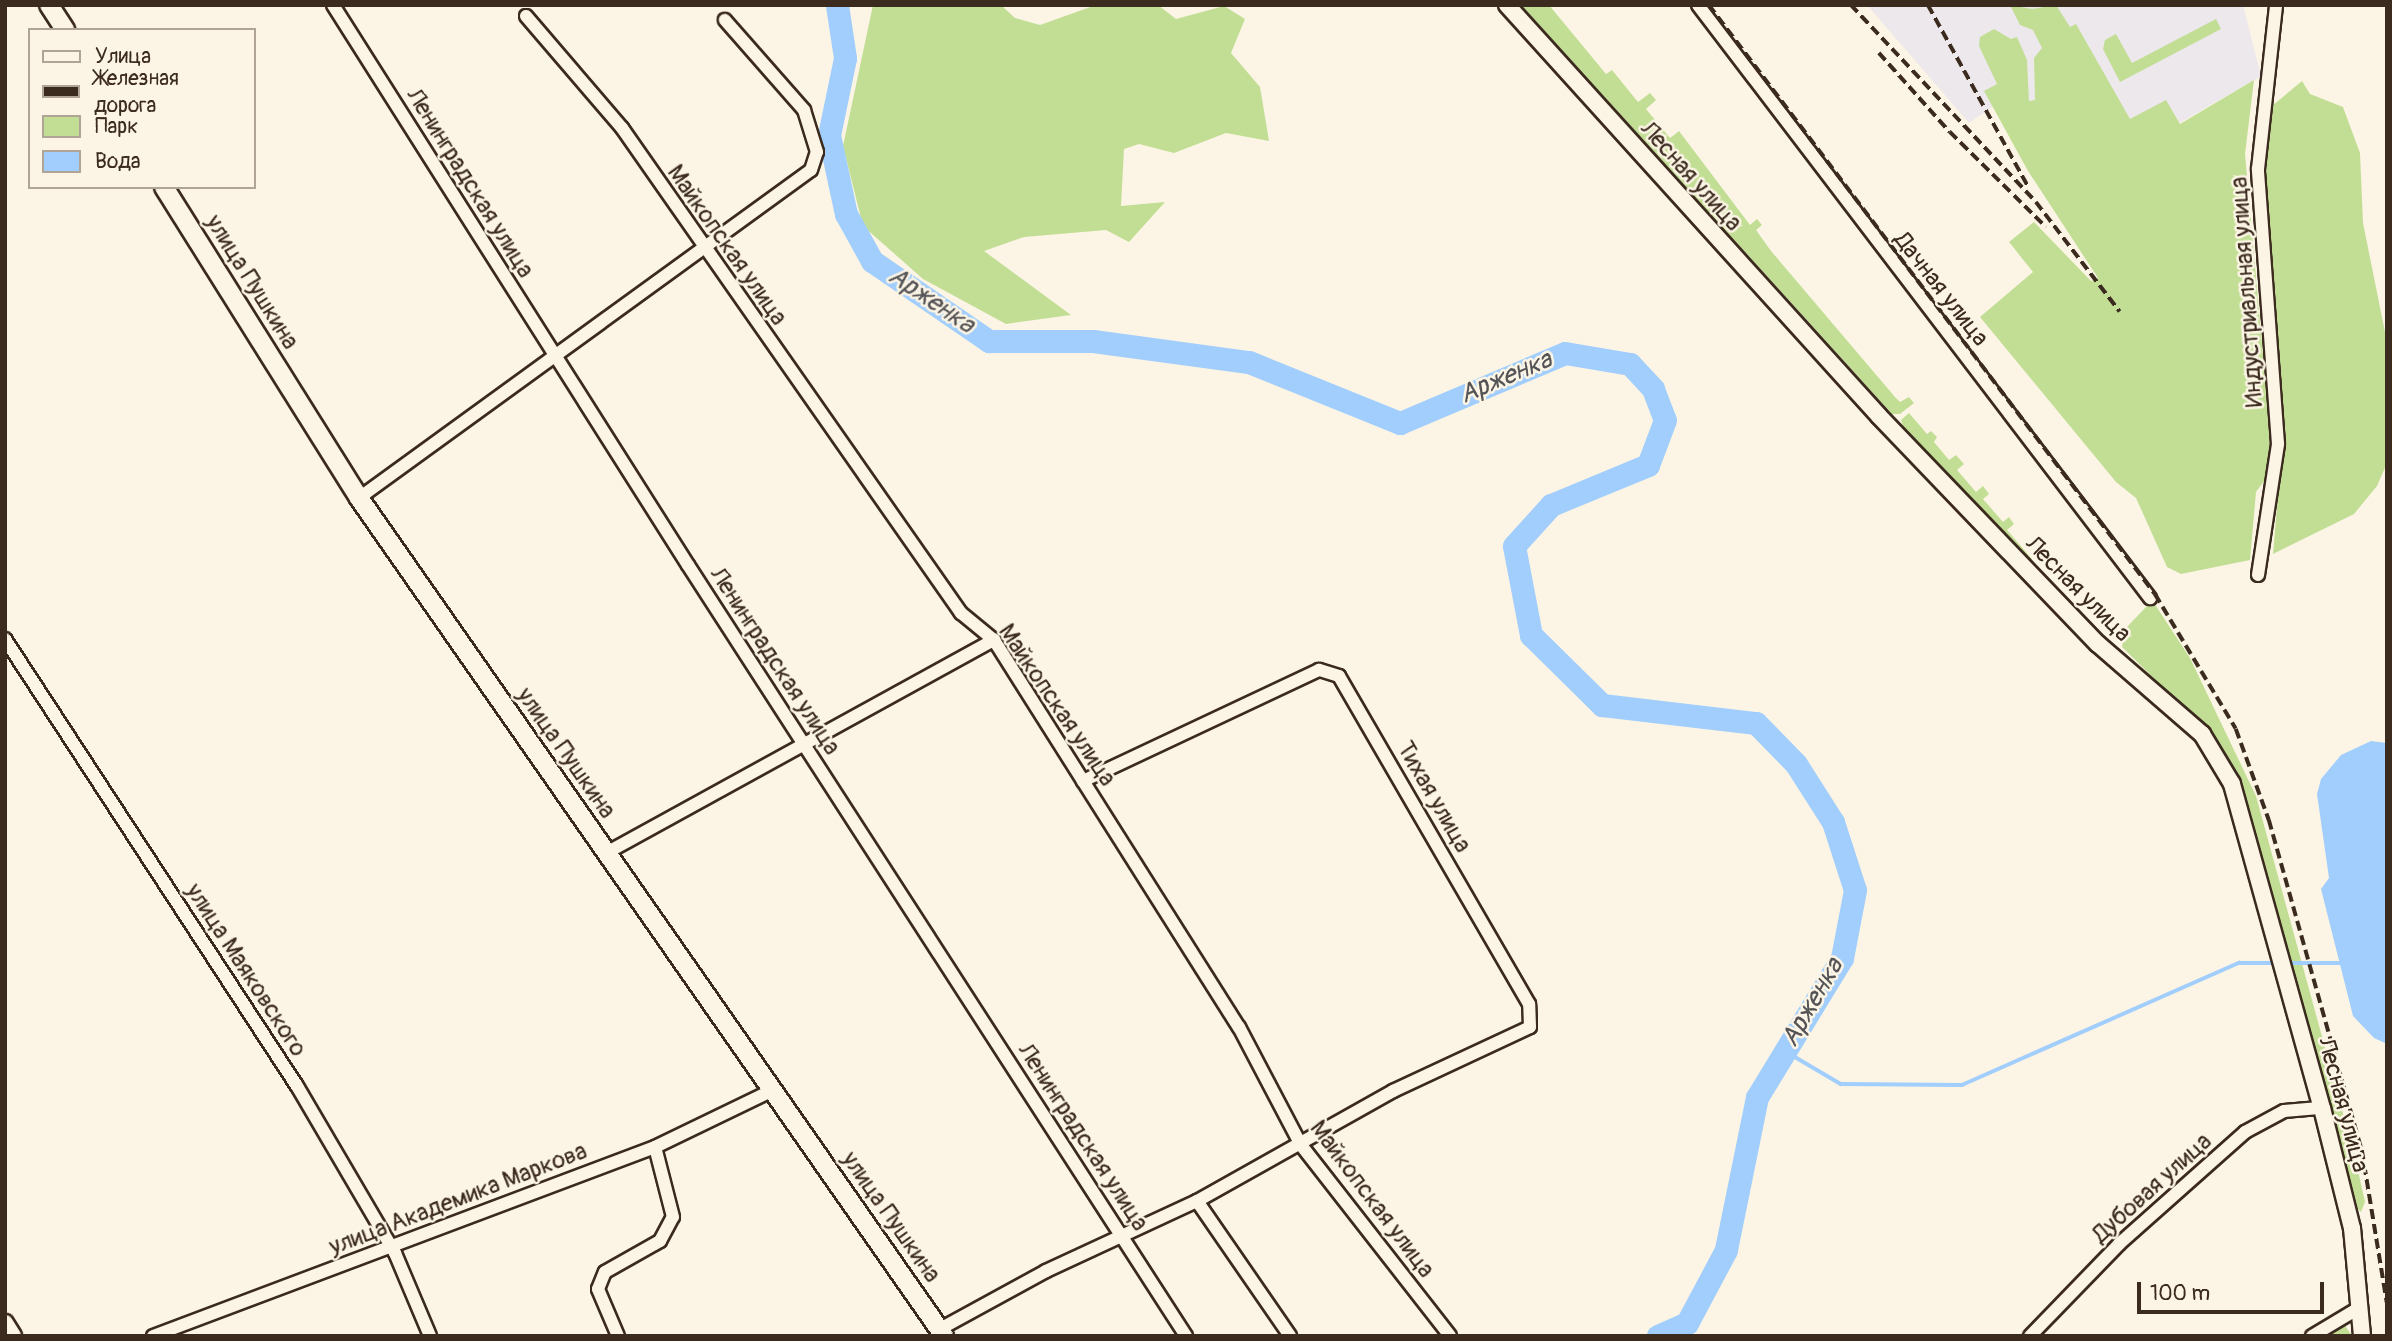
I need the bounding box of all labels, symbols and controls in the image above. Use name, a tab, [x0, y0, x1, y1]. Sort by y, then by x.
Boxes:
legend	[28, 28, 256, 189]
text: Улица	[95, 43, 151, 70]
text: Железная дорога	[94, 65, 179, 119]
street label: Ленинградская улица	[400, 83, 540, 283]
text: Парк	[95, 113, 138, 140]
street label: Лесная улица	[1634, 115, 1748, 237]
text: Вода	[95, 148, 141, 175]
street label: Майкопская улица	[661, 159, 793, 331]
street label: Индустриальная улица	[2225, 176, 2269, 408]
street label: улица Пушкина	[199, 210, 305, 354]
street label: Дачная улица	[1887, 226, 1995, 352]
water label: Арженка	[882, 261, 980, 341]
water label: Арженка	[1455, 345, 1557, 411]
street label: Лесная улица	[2019, 530, 2137, 648]
street label: Ленинградская улица	[704, 562, 846, 760]
street label: Майкопская улица	[992, 618, 1122, 792]
street label: улица Пушкина	[510, 682, 622, 824]
street label: Тихая улица	[1391, 736, 1477, 858]
street label: улица Маяковского	[179, 878, 313, 1062]
water label: Арженка	[1775, 953, 1851, 1053]
street label: Лесная улица	[2311, 1035, 2375, 1175]
street label: Ленинградская улица	[1012, 1038, 1154, 1236]
street label: Майкопская улица	[1303, 1115, 1441, 1283]
street label: Дубовая улица	[2086, 1127, 2218, 1249]
street label: улица Академика Маркова	[325, 1137, 591, 1261]
street label: улица Пушкина	[835, 1146, 947, 1288]
scale bar	[2140, 1268, 2327, 1312]
text: 100 m	[2150, 1280, 2210, 1307]

